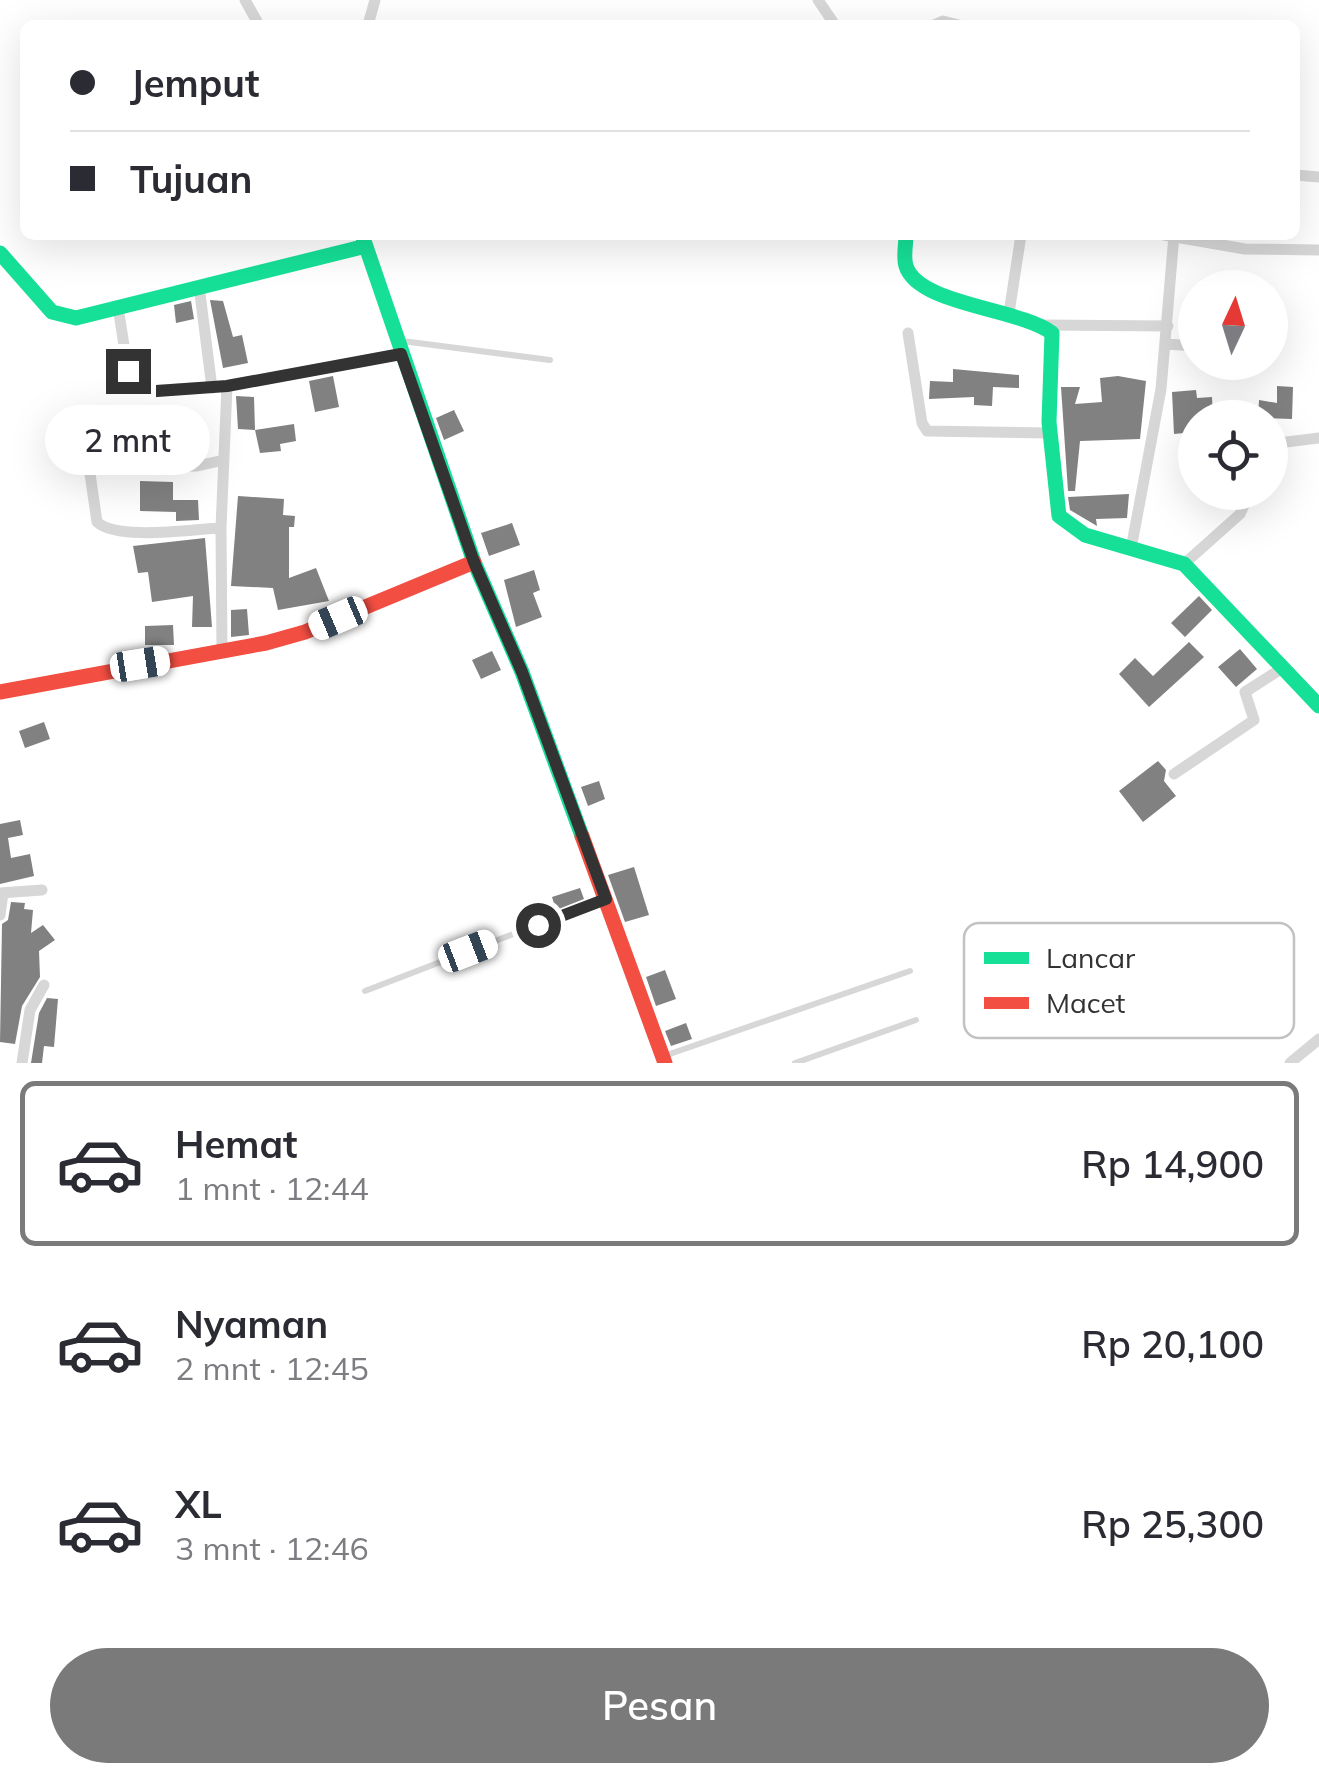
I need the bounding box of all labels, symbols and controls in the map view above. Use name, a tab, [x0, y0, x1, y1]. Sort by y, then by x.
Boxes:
text: Jemput	[130, 59, 259, 107]
text: Tujuan	[130, 155, 252, 203]
north arrow	[1178, 270, 1288, 380]
map controls	[1178, 270, 1288, 510]
route end	[106, 349, 151, 394]
button: locate	[1178, 400, 1288, 510]
callout: 2 mnt	[46, 406, 210, 476]
text: 2 mnt	[84, 420, 171, 460]
car	[305, 592, 371, 644]
car	[108, 644, 172, 684]
route start	[516, 903, 561, 948]
legend	[964, 923, 1294, 1038]
car	[435, 926, 501, 976]
text: Lancar	[1046, 940, 1136, 975]
text: Macet	[1046, 985, 1126, 1020]
icon: car	[55, 1119, 145, 1209]
text: Hemat	[175, 1120, 297, 1168]
text: Rp 14,900	[1081, 1140, 1264, 1188]
text: 1 mnt · 12:44	[175, 1168, 369, 1208]
icon: car	[55, 1299, 145, 1389]
text: Nyaman	[175, 1300, 328, 1348]
text: Rp 20,100	[1081, 1320, 1264, 1368]
text: 2 mnt · 12:45	[175, 1348, 369, 1388]
icon: car	[55, 1479, 145, 1569]
text: XL	[175, 1480, 222, 1528]
text: Rp 25,300	[1081, 1500, 1264, 1548]
text: 3 mnt · 12:46	[175, 1528, 369, 1568]
button: Pesan	[50, 1648, 1269, 1763]

